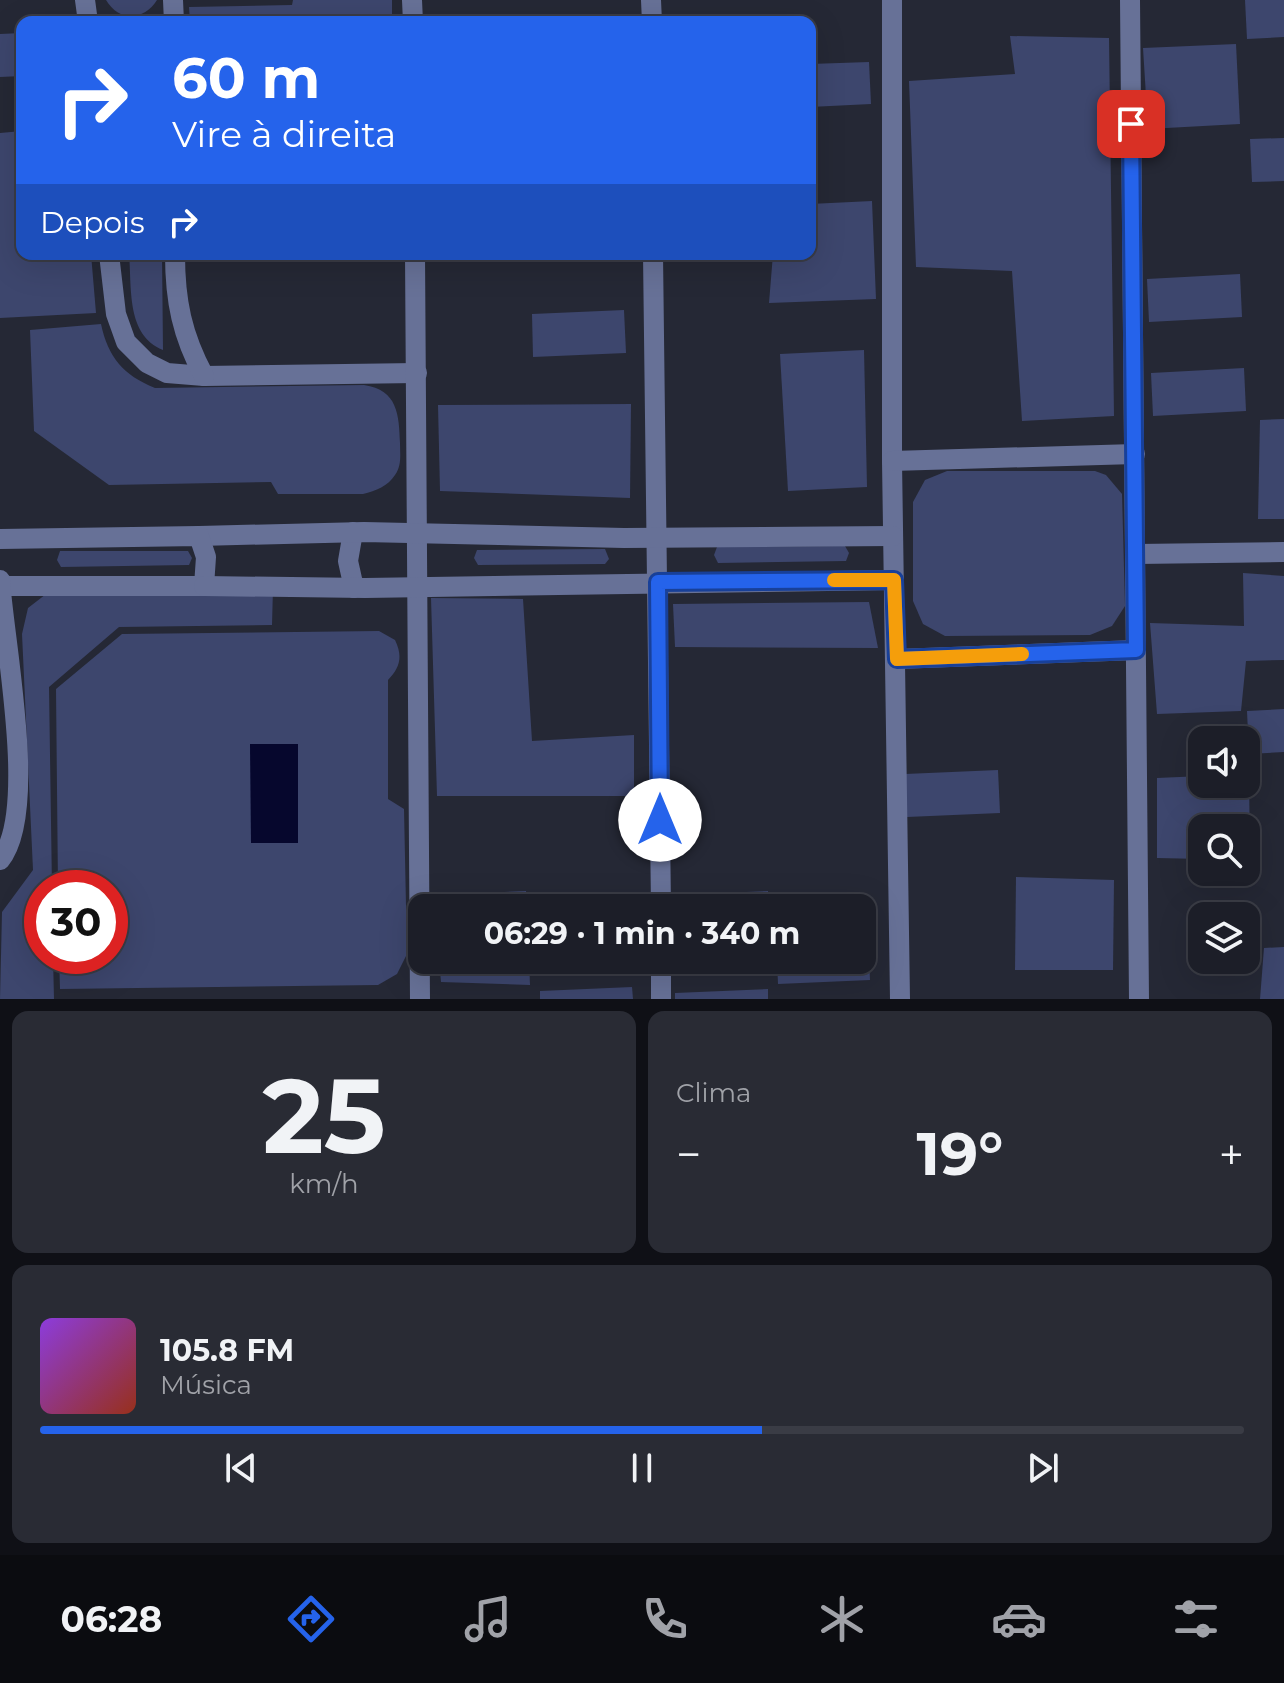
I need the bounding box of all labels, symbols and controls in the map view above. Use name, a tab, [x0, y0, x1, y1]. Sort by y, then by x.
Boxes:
text: 60 m	[172, 44, 320, 112]
icon: right	[40, 48, 144, 152]
pin	[1097, 90, 1165, 158]
icon: arrive	[1109, 102, 1153, 146]
text: Vire à direita	[172, 112, 396, 156]
icon: right	[161, 200, 205, 244]
text: Depois	[40, 204, 145, 241]
map controls	[1188, 726, 1260, 974]
button: sound	[1188, 726, 1260, 798]
position arrow	[618, 778, 702, 862]
button: search	[1188, 814, 1260, 886]
speed limit sign: 30	[24, 870, 128, 974]
button: layers	[1188, 902, 1260, 974]
text: 06:29 · 1 min · 340 m	[484, 915, 800, 952]
text: 25	[262, 1052, 386, 1179]
text: Clima	[676, 1077, 751, 1109]
text: 19°	[917, 1117, 1003, 1190]
text: −	[676, 1127, 701, 1181]
text: +	[1219, 1127, 1244, 1181]
text: km/h	[289, 1168, 359, 1200]
text: 105.8 FM	[160, 1332, 294, 1369]
text: Música	[160, 1369, 252, 1401]
icon: previous	[219, 1446, 263, 1490]
icon: pause	[620, 1446, 664, 1490]
icon: next	[1021, 1446, 1065, 1490]
icon: directions	[283, 1591, 339, 1647]
icon: music	[460, 1591, 516, 1647]
icon: phone	[637, 1591, 693, 1647]
icon: climate	[814, 1591, 870, 1647]
icon: car	[991, 1591, 1047, 1647]
icon: filters	[1168, 1591, 1224, 1647]
text: 06:28	[60, 1597, 162, 1641]

